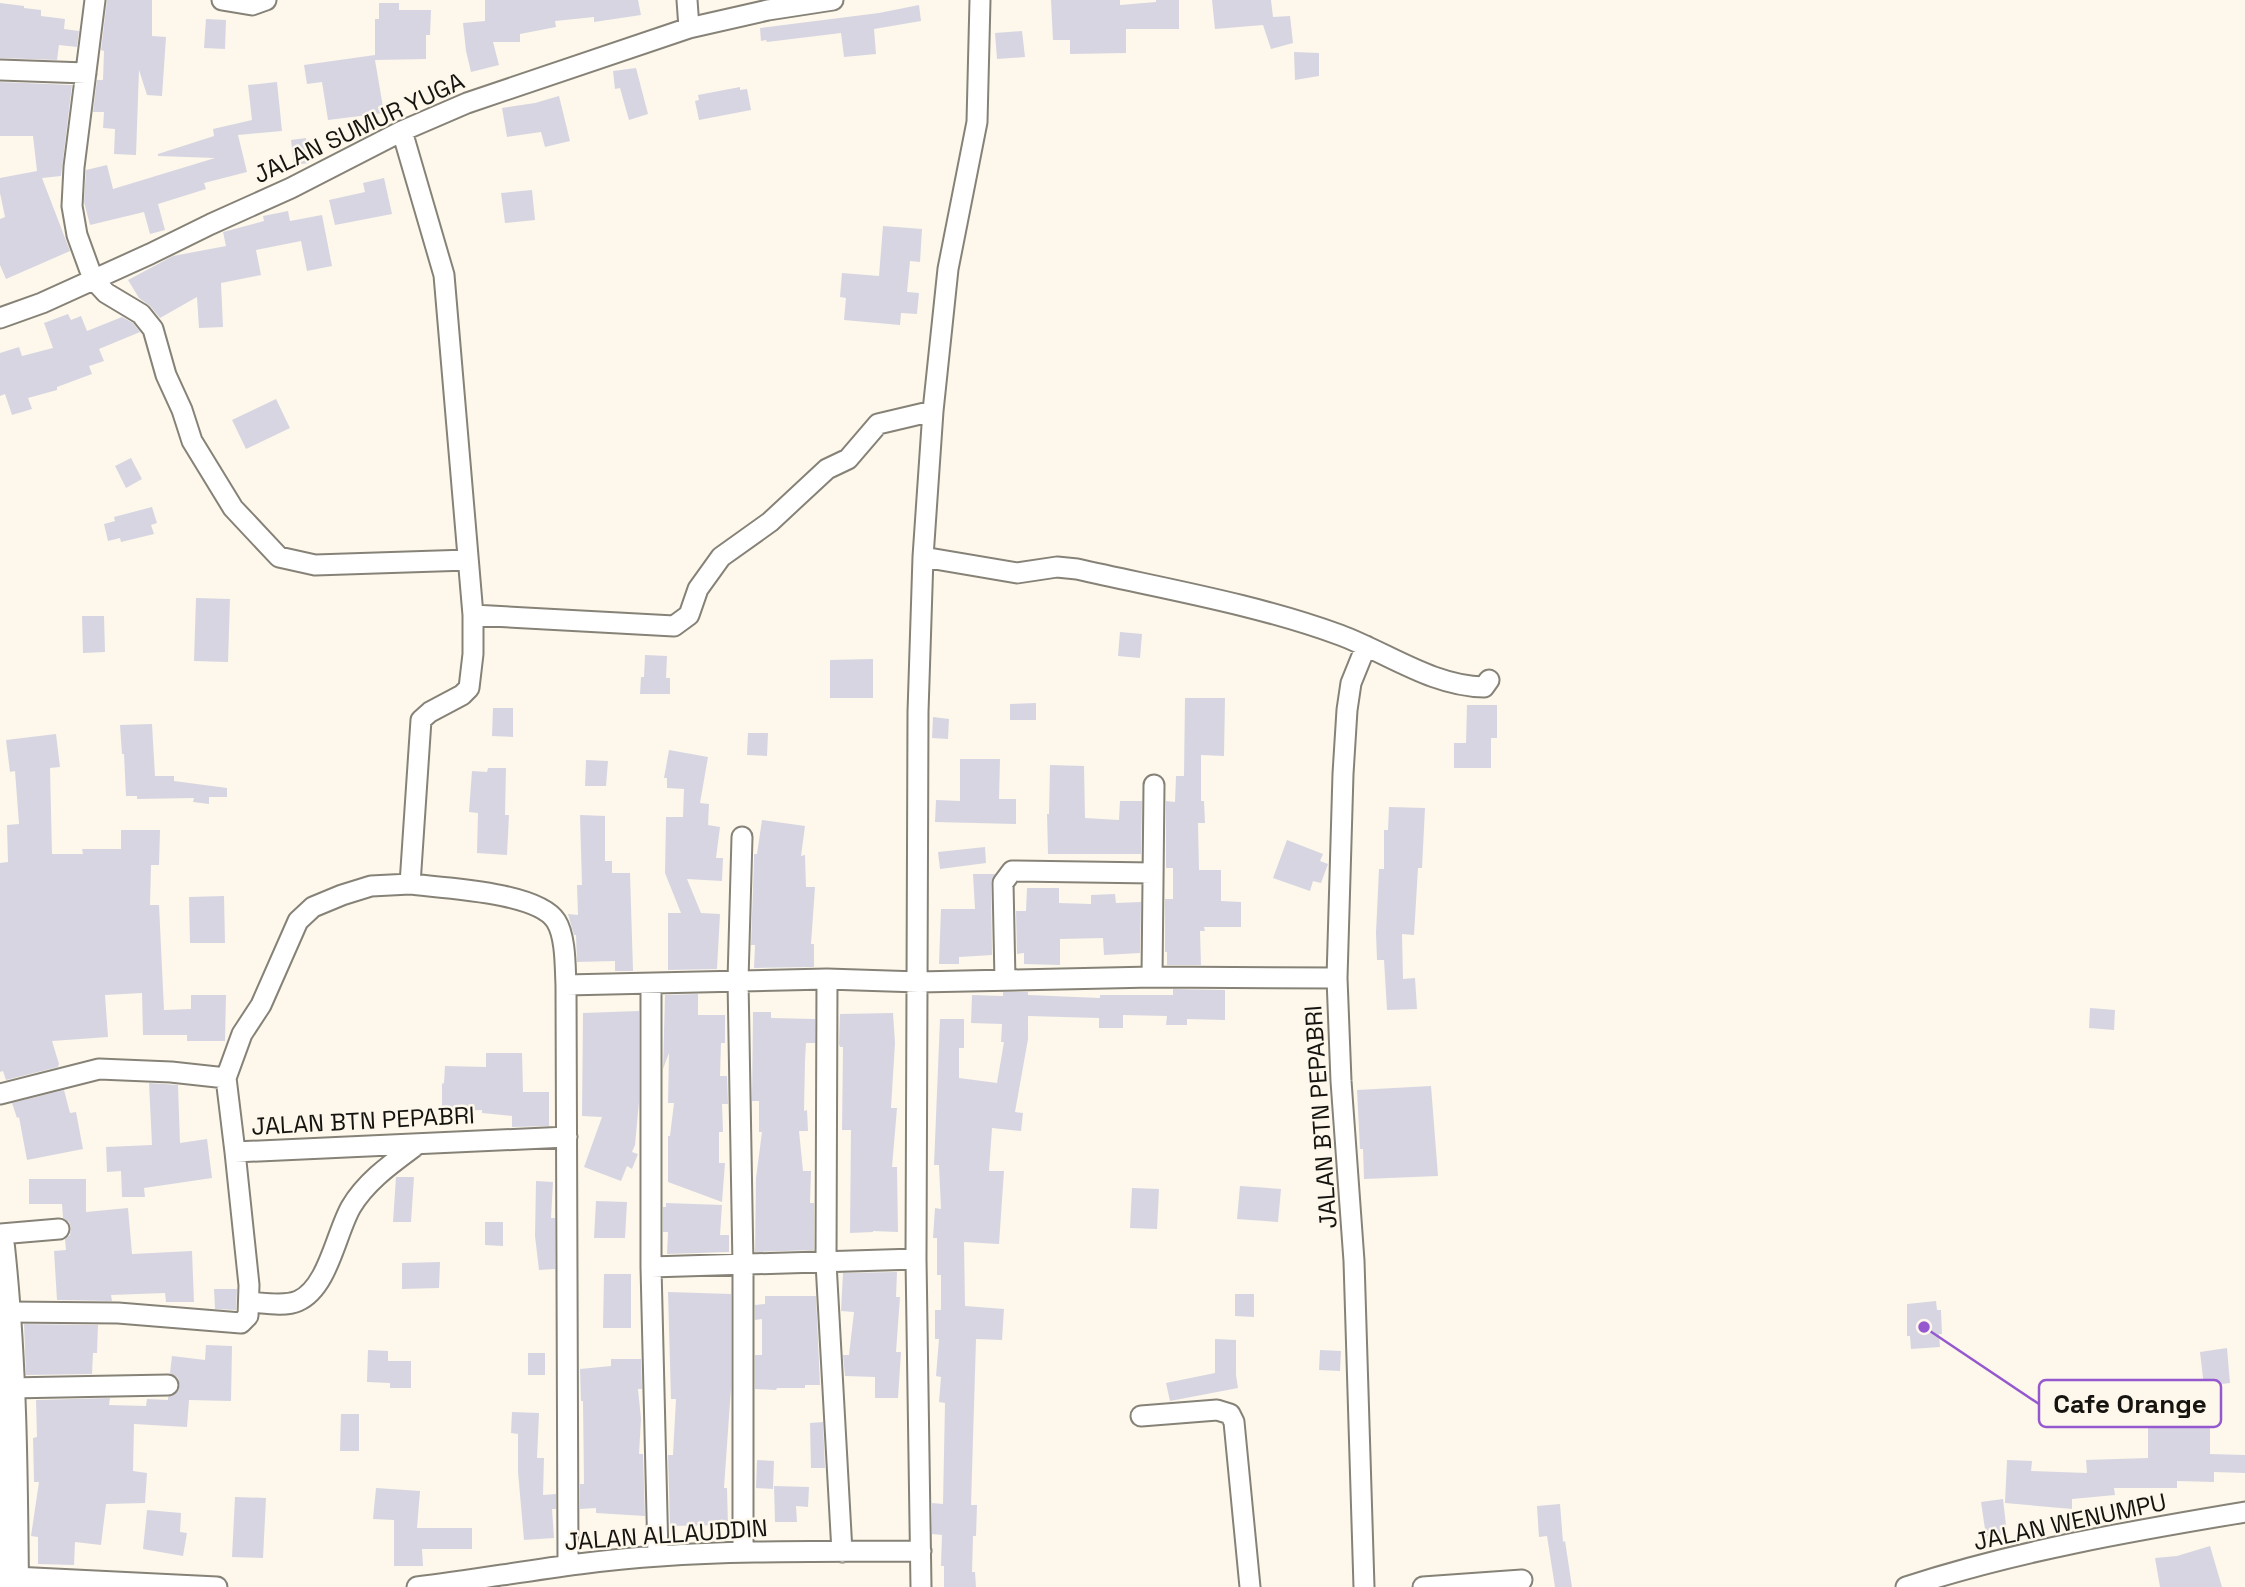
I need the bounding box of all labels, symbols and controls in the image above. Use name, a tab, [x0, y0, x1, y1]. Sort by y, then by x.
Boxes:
street label: JALAN SUMUR YUGA	[248, 65, 469, 190]
street label: JALAN BTN PEPABRI	[1297, 1004, 1344, 1230]
street label: JALAN BTN PEPABRI	[250, 1099, 475, 1142]
callout: Cafe Orange	[2039, 1380, 2221, 1427]
text: Cafe Orange	[2053, 1387, 2207, 1421]
street label: JALAN WENUMPU	[1971, 1486, 2169, 1557]
street label: JALAN ALLAUDDIN	[563, 1512, 769, 1557]

